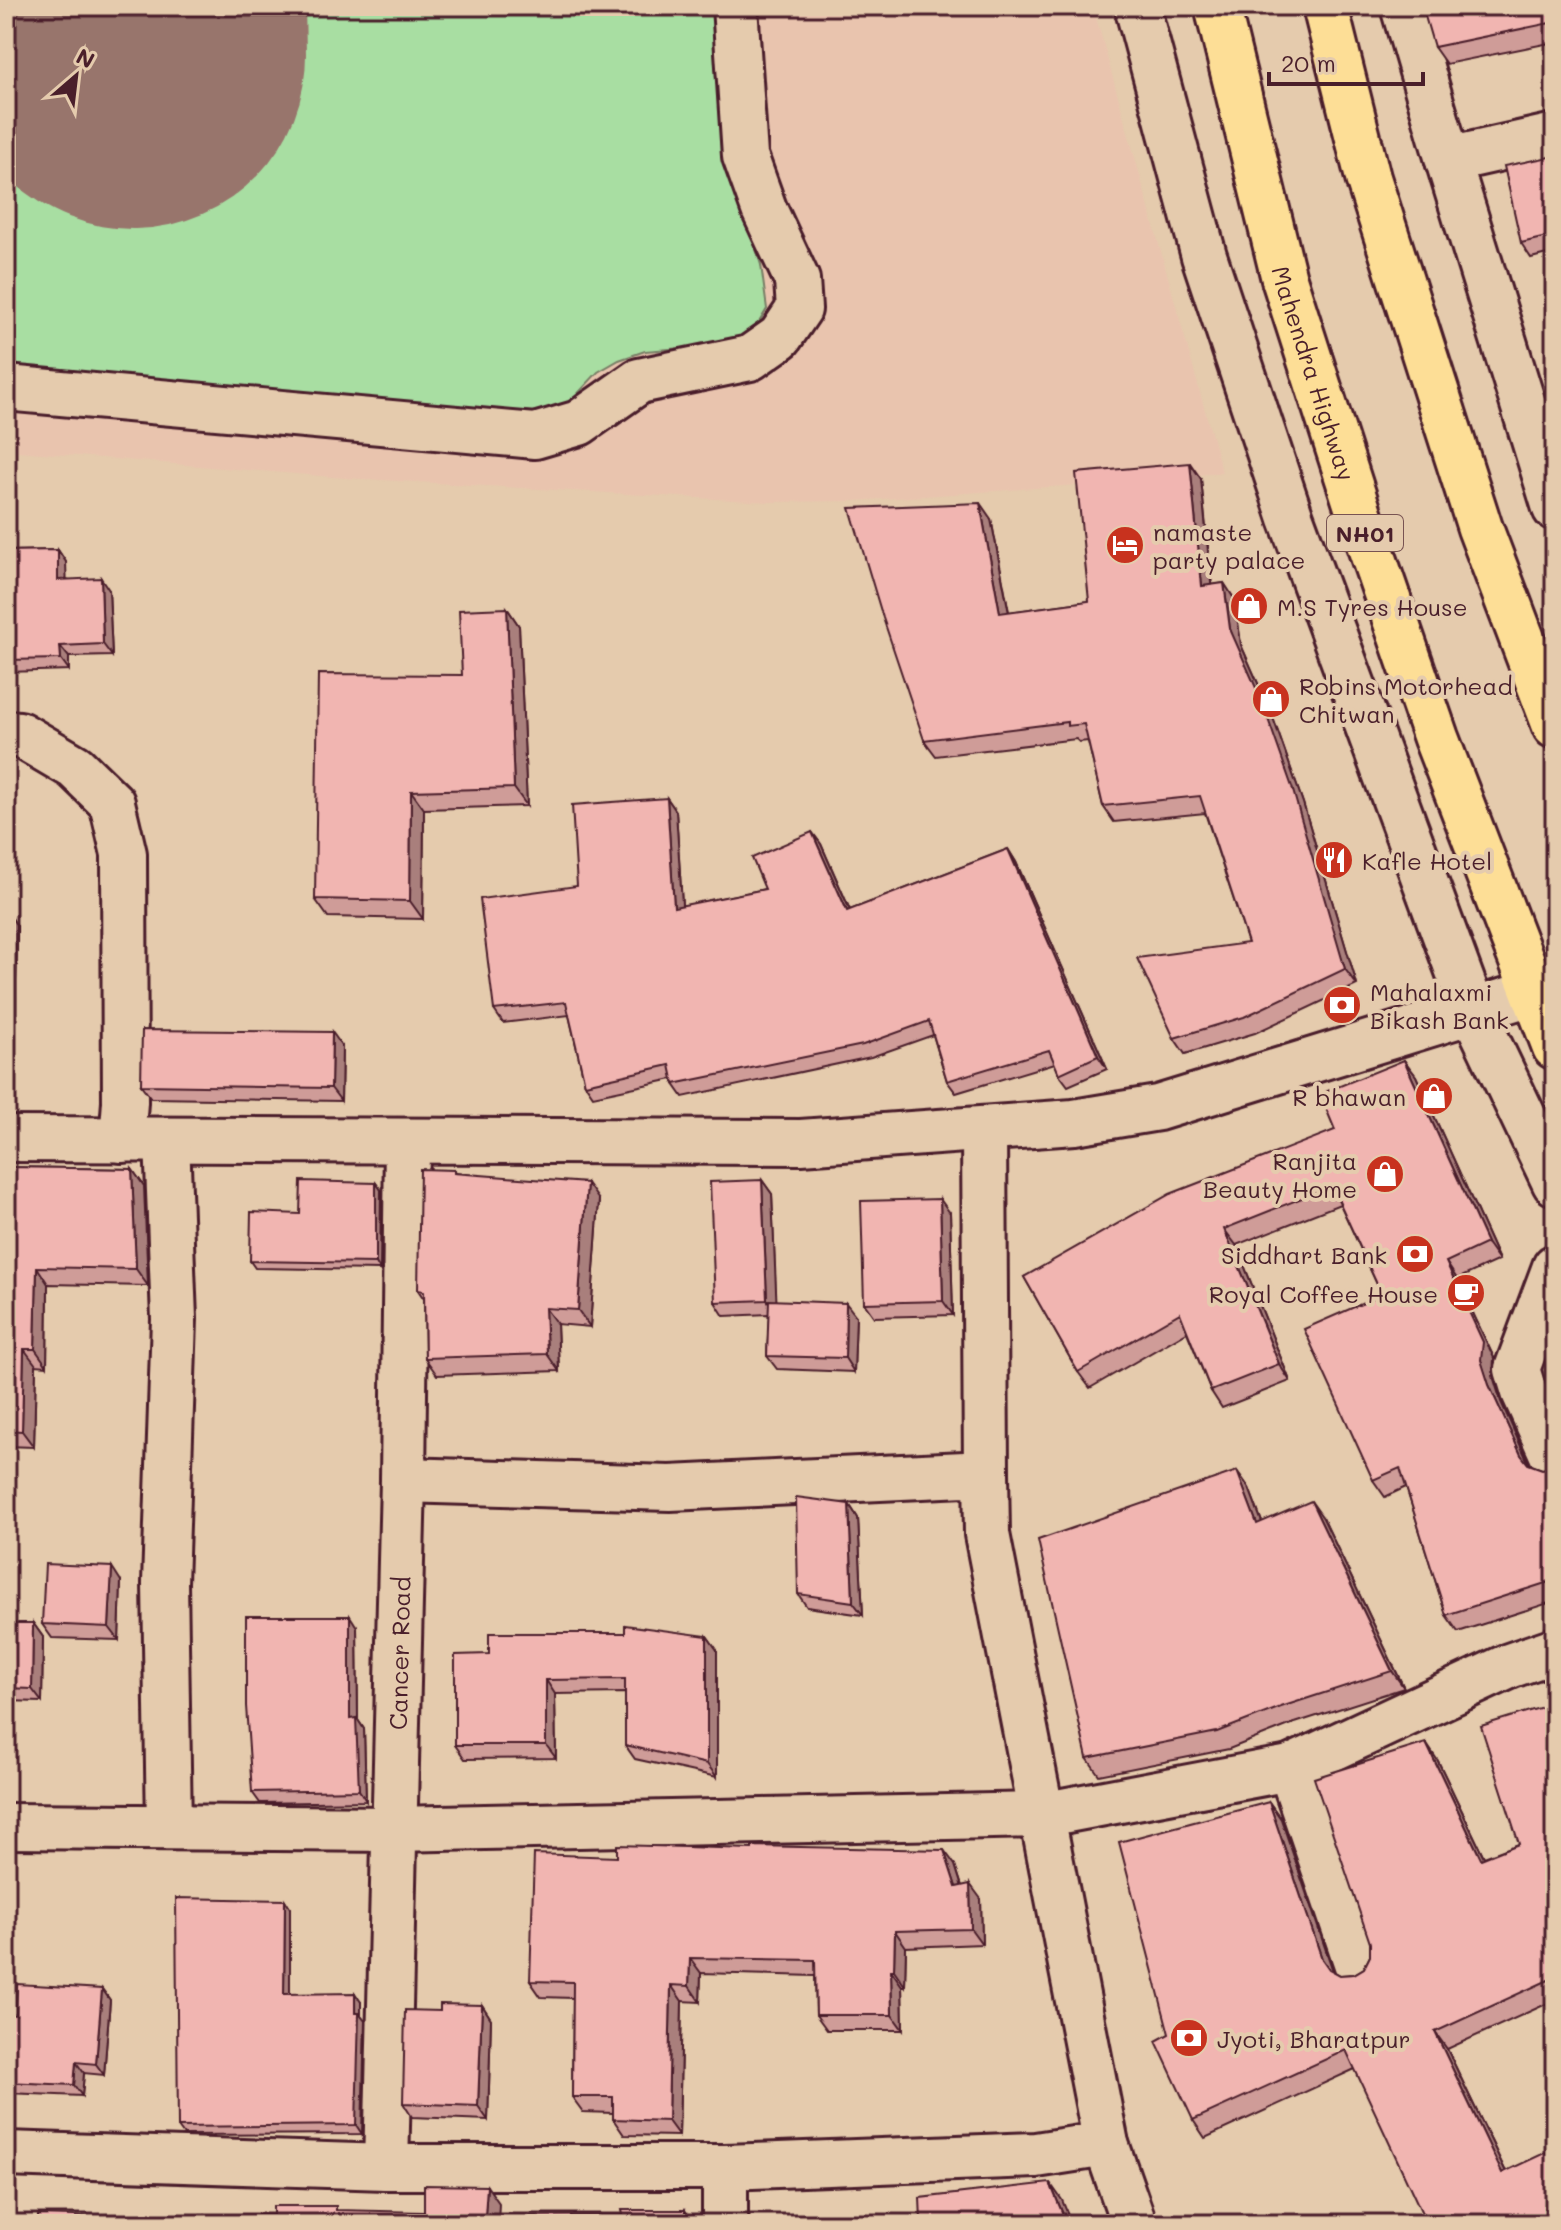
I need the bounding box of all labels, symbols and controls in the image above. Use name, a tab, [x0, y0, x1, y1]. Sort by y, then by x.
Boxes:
north arrow	[36, 36, 116, 116]
scale bar	[1269, 36, 1423, 86]
text: N	[71, 41, 100, 75]
text: 20 m	[1281, 47, 1336, 78]
street label: Mahendra Highway	[1266, 263, 1363, 484]
road number: NH01	[1327, 515, 1403, 551]
place label: namaste party palace	[1153, 516, 1305, 575]
hotel icon: namaste party palace	[1104, 524, 1146, 566]
shop icon: M.S Tyres House	[1228, 585, 1270, 627]
place label: M.S Tyres House	[1277, 591, 1468, 622]
place label: Robins Motorhead Chitwan	[1299, 670, 1513, 729]
shop icon: Robins Motorhead Chitwan	[1250, 678, 1292, 720]
restaurant icon: Kafle Hotel	[1313, 839, 1355, 881]
place label: Kafle Hotel	[1362, 845, 1492, 876]
place label: Mahalaxmi Bikash Bank	[1370, 976, 1509, 1035]
bank icon: Mahalaxmi Bikash Bank	[1321, 984, 1363, 1026]
shop icon: R bhawan	[1413, 1075, 1455, 1117]
place label: R bhawan	[1292, 1081, 1406, 1112]
place label: Ranjita Beauty Home	[1203, 1145, 1357, 1204]
shop icon: Ranjita Beauty Home	[1364, 1153, 1406, 1195]
bank icon: Siddhart Bank	[1394, 1233, 1436, 1275]
place label: Siddhart Bank	[1221, 1239, 1387, 1270]
cafe icon: Royal Coffee House	[1445, 1272, 1487, 1314]
place label: Royal Coffee House	[1209, 1278, 1438, 1309]
street label: Cancer Road	[381, 1576, 416, 1730]
bank icon: Jyoti, Bharatpur	[1168, 2017, 1210, 2059]
place label: Jyoti, Bharatpur	[1217, 2023, 1411, 2054]

